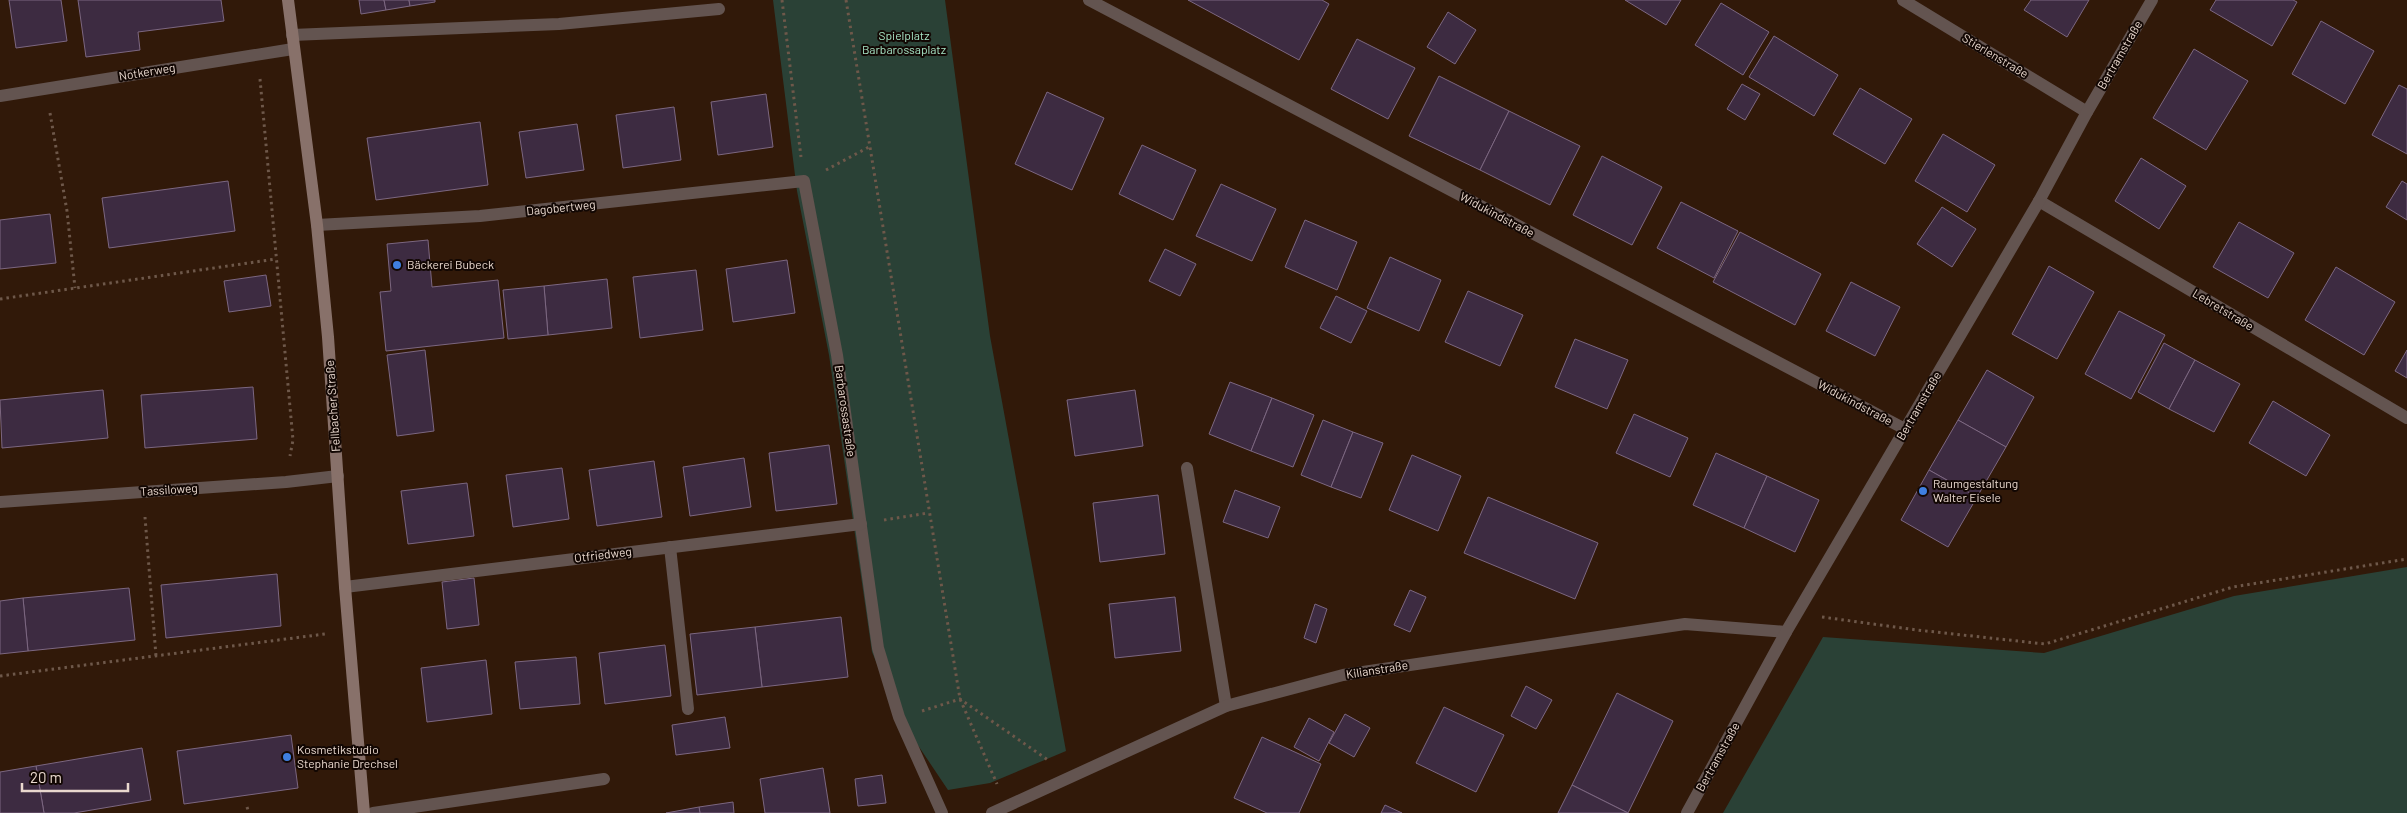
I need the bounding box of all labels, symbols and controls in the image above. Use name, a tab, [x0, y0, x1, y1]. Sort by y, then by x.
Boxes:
street label: Bertramstraße	[2094, 18, 2144, 91]
park label: Spielplatz Barbarossaplatz	[862, 28, 946, 56]
street label: Stierlenstraße	[1960, 30, 2031, 80]
street label: Notkerweg	[118, 60, 176, 82]
street label: Widukindstraße	[1458, 189, 1537, 240]
street label: Dagobertweg	[526, 196, 596, 218]
place label: Bäckerei Bubeck	[407, 257, 494, 271]
marker: Bäckerei Bubeck	[391, 259, 403, 271]
street label: Lebretstraße	[2191, 286, 2256, 333]
street label: Fellbacher Straße	[322, 360, 342, 452]
street label: Barbarossastraße	[833, 364, 859, 458]
street label: Bertramstraße	[1893, 369, 1943, 442]
street label: Widukindstraße	[1816, 377, 1895, 428]
place label: Raumgestaltung Walter Eisele	[1933, 476, 2018, 504]
street label: Tassiloweg	[140, 480, 198, 498]
marker: Raumgestaltung Walter Eisele	[1917, 485, 1929, 497]
street label: Otfriedweg	[573, 544, 632, 564]
street label: Kilianstraße	[1345, 657, 1409, 681]
street label: Bertramstraße	[1692, 719, 1742, 794]
place label: Kosmetikstudio Stephanie Drechsel	[297, 742, 398, 770]
marker: Kosmetikstudio Stephanie Drechsel	[281, 751, 293, 763]
scale bar	[22, 760, 129, 792]
text: 20 m	[30, 768, 62, 786]

